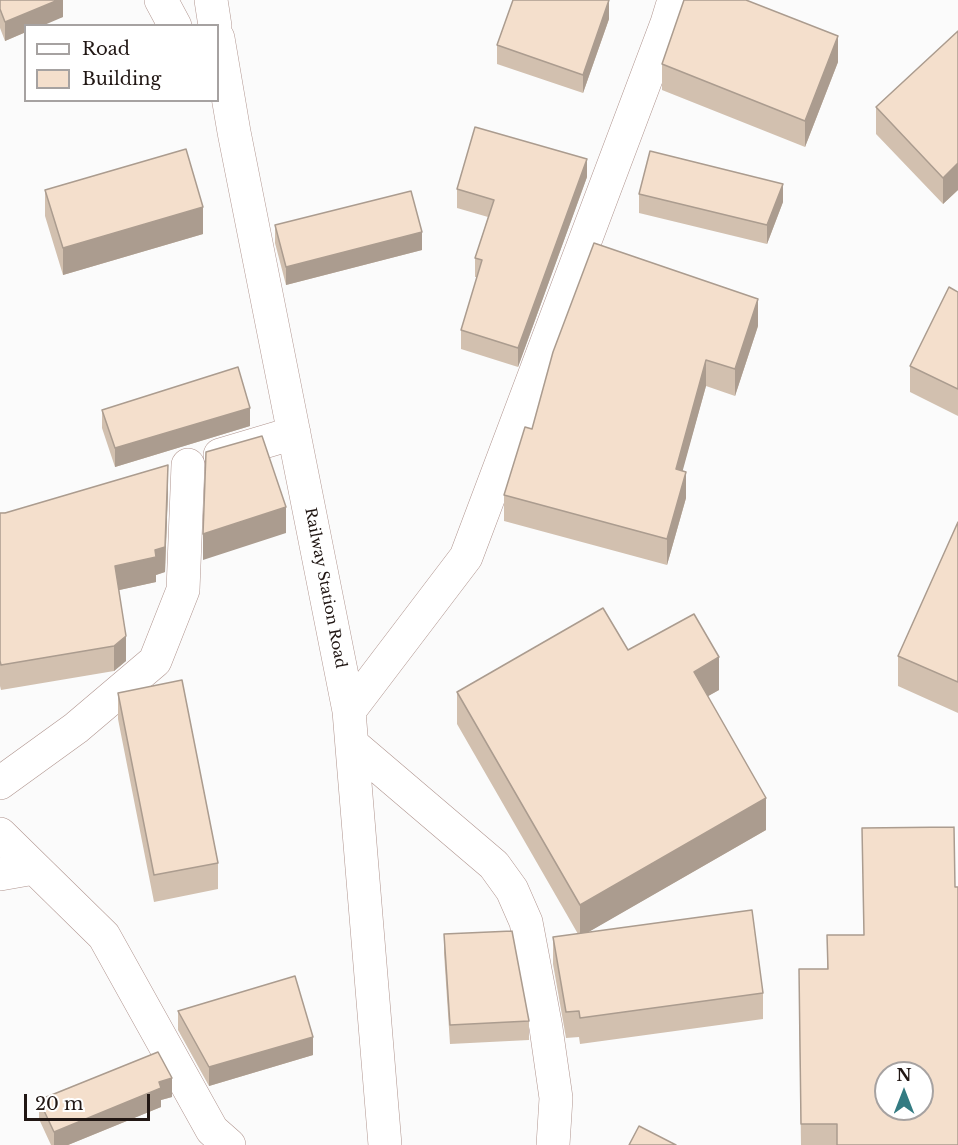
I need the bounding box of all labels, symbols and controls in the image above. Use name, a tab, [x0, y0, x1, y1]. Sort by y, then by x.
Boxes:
legend	[24, 24, 219, 102]
text: Road	[82, 38, 130, 60]
text: Building	[82, 68, 161, 90]
street label: Railway Station Road	[301, 506, 349, 670]
north arrow	[874, 1061, 934, 1121]
text: N	[896, 1065, 912, 1085]
scale bar	[27, 1082, 153, 1120]
text: 20 m	[35, 1093, 83, 1115]

